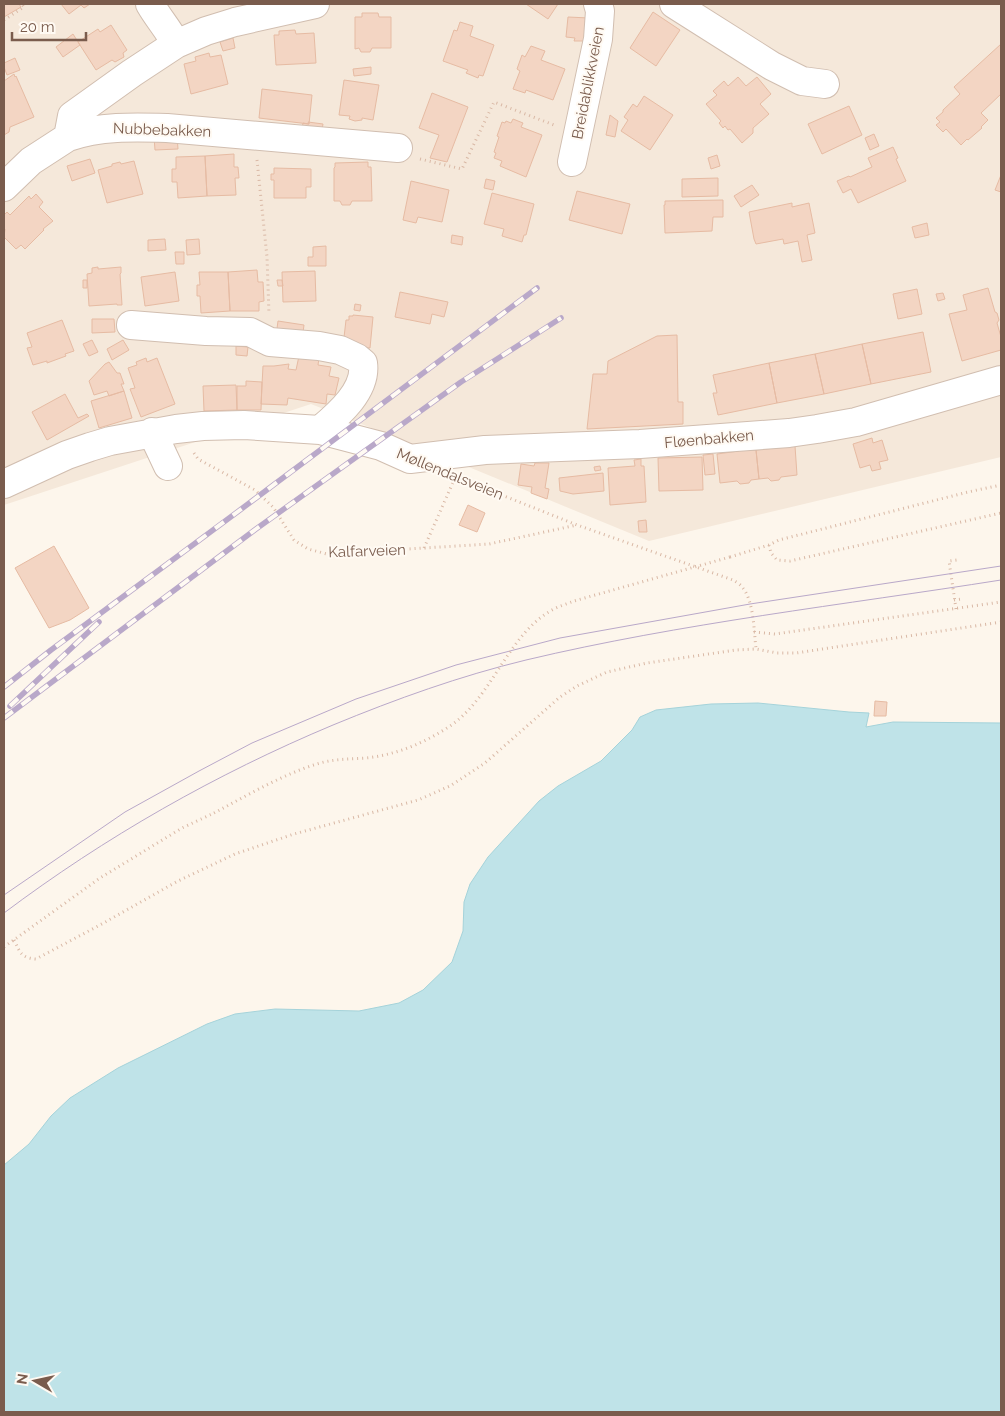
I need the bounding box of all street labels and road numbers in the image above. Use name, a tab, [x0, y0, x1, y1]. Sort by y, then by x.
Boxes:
street label: Breidablikkveien	[568, 25, 608, 141]
street label: Nubbebakken	[113, 119, 211, 141]
street label: Fløenbakken	[663, 426, 755, 452]
street label: Møllendalsveien	[394, 444, 506, 504]
street label: Kalfarveien	[328, 541, 406, 561]

